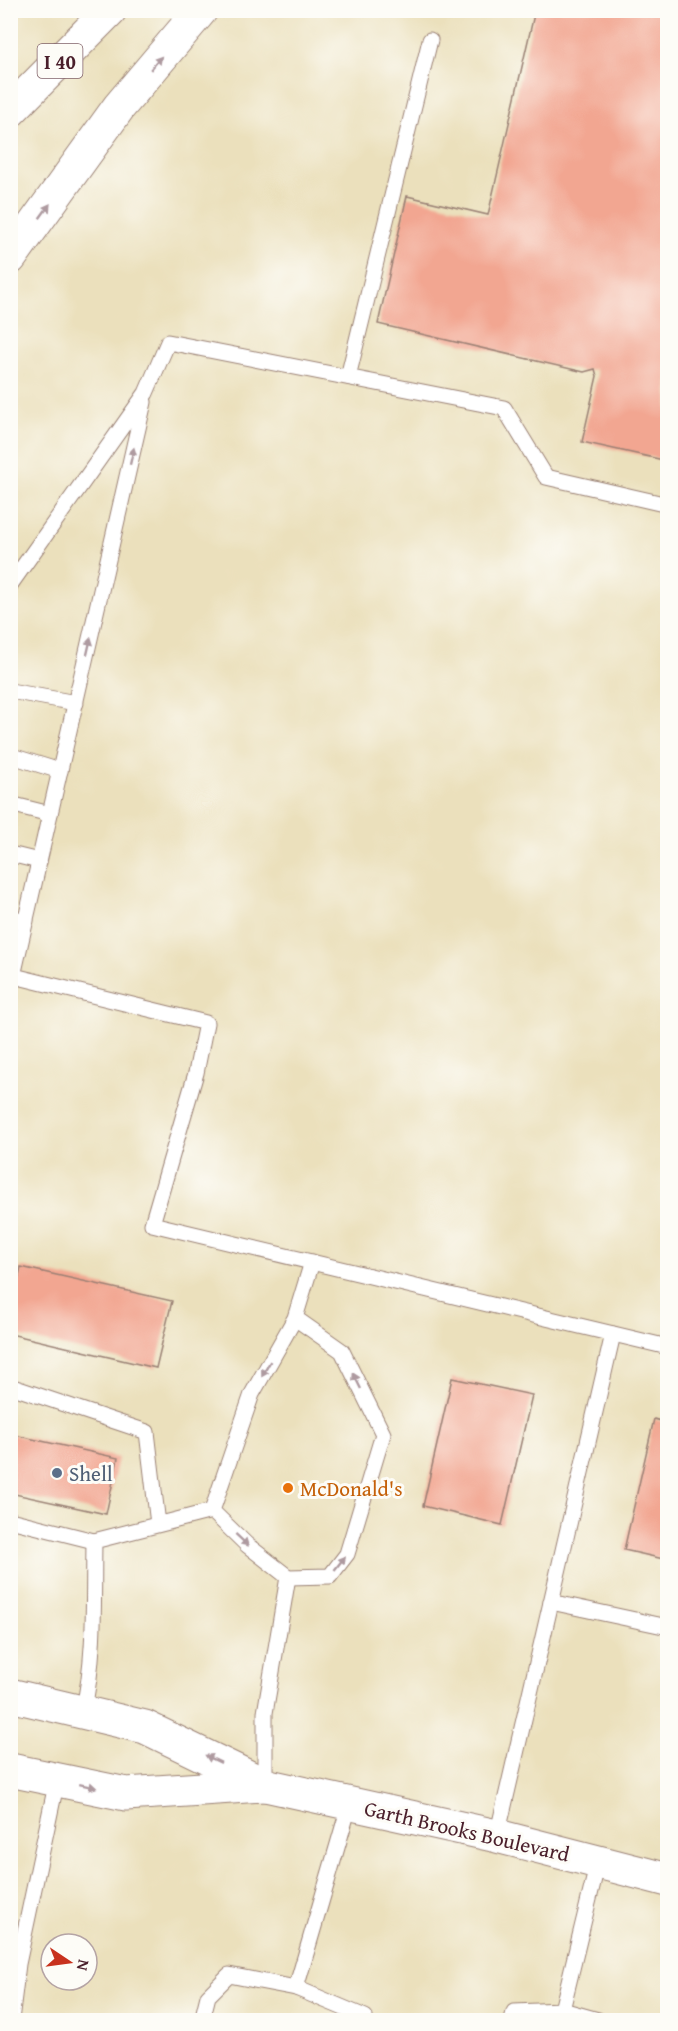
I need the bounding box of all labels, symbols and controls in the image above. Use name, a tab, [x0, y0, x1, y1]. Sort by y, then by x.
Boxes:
road number: I 40	[38, 44, 82, 78]
one-way arrow	[150, 55, 163, 71]
one-way arrow	[38, 203, 50, 218]
one-way arrow	[128, 446, 137, 465]
one-way arrow	[84, 636, 94, 655]
one-way arrow	[261, 1360, 271, 1377]
one-way arrow	[352, 1373, 361, 1390]
place label: Shell	[69, 1458, 113, 1489]
marker: Shell	[50, 1466, 64, 1480]
place label: McDonald's	[300, 1473, 403, 1504]
marker: McDonald's	[281, 1481, 295, 1495]
one-way arrow	[234, 1533, 249, 1546]
one-way arrow	[334, 1555, 346, 1570]
one-way arrow	[204, 1755, 221, 1764]
one-way arrow	[79, 1782, 98, 1791]
street label: Garth Brooks Boulevard	[361, 1792, 573, 1870]
north arrow	[39, 1932, 99, 1992]
text: N	[71, 1957, 97, 1974]

